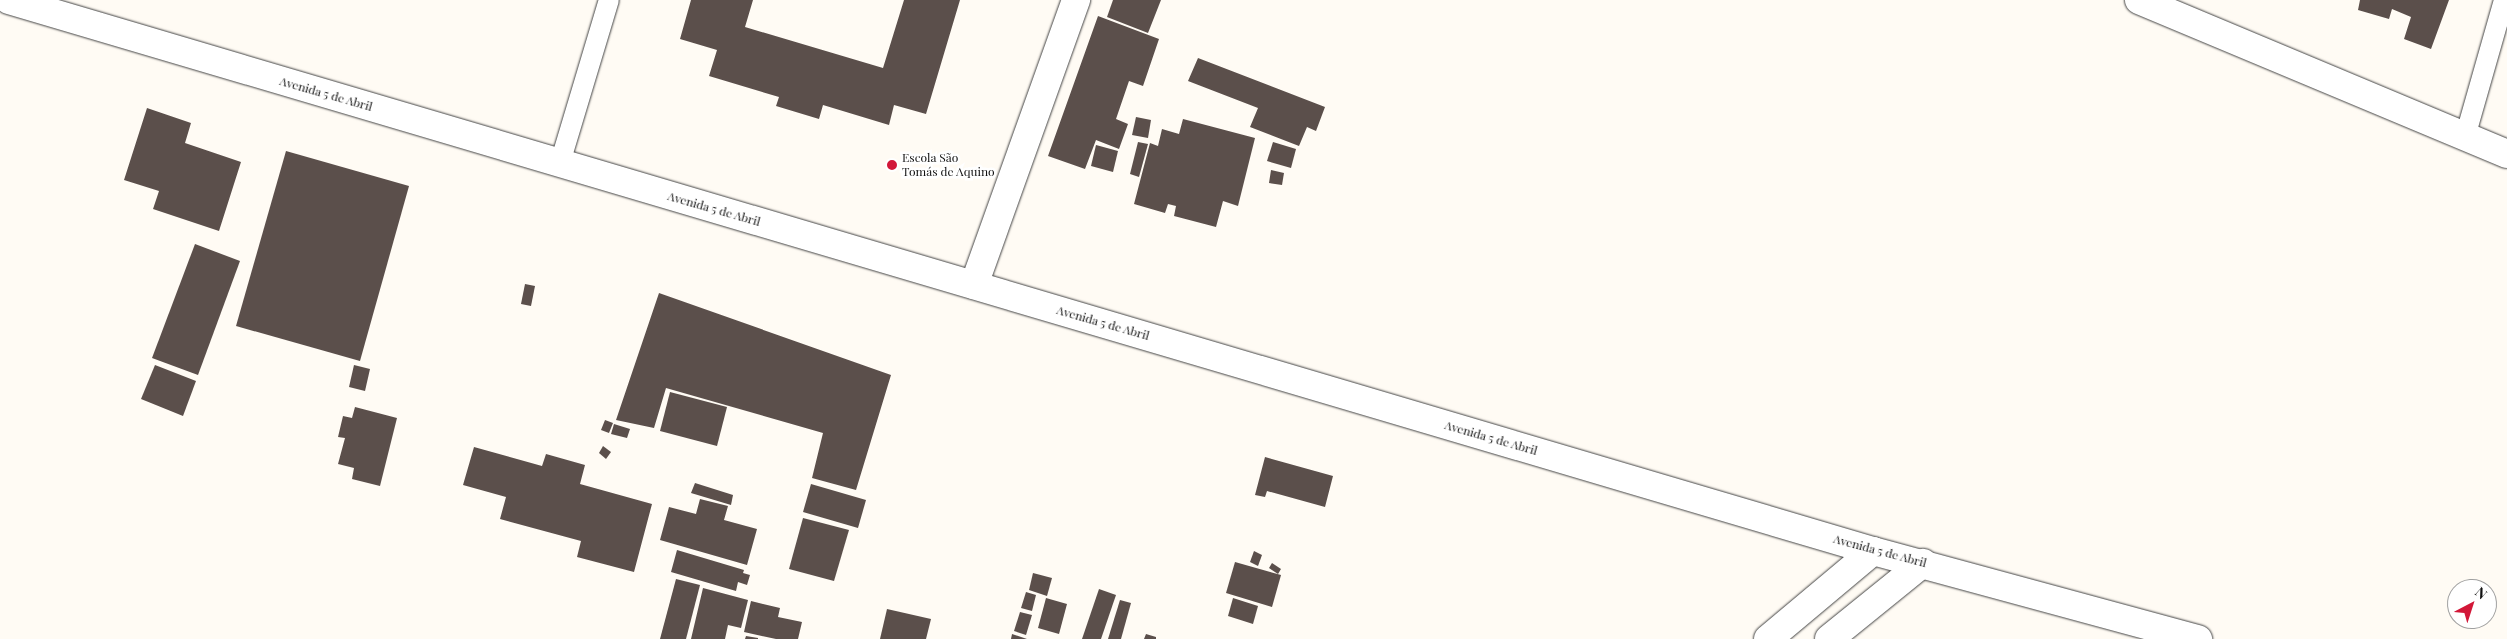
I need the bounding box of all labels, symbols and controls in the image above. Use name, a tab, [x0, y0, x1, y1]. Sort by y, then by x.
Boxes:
street label: Avenida 5 de Abril	[278, 74, 374, 114]
place label: Escola São Tomás de Aquino	[902, 151, 995, 179]
marker: Escola São Tomás de Aquino	[886, 159, 898, 171]
street label: Avenida 5 de Abril	[666, 189, 762, 229]
street label: Avenida 5 de Abril	[1055, 303, 1151, 343]
street label: Avenida 5 de Abril	[1443, 418, 1539, 458]
street label: Avenida 5 de Abril	[1831, 532, 1929, 570]
north arrow	[2447, 579, 2497, 629]
text: N	[2471, 582, 2491, 603]

